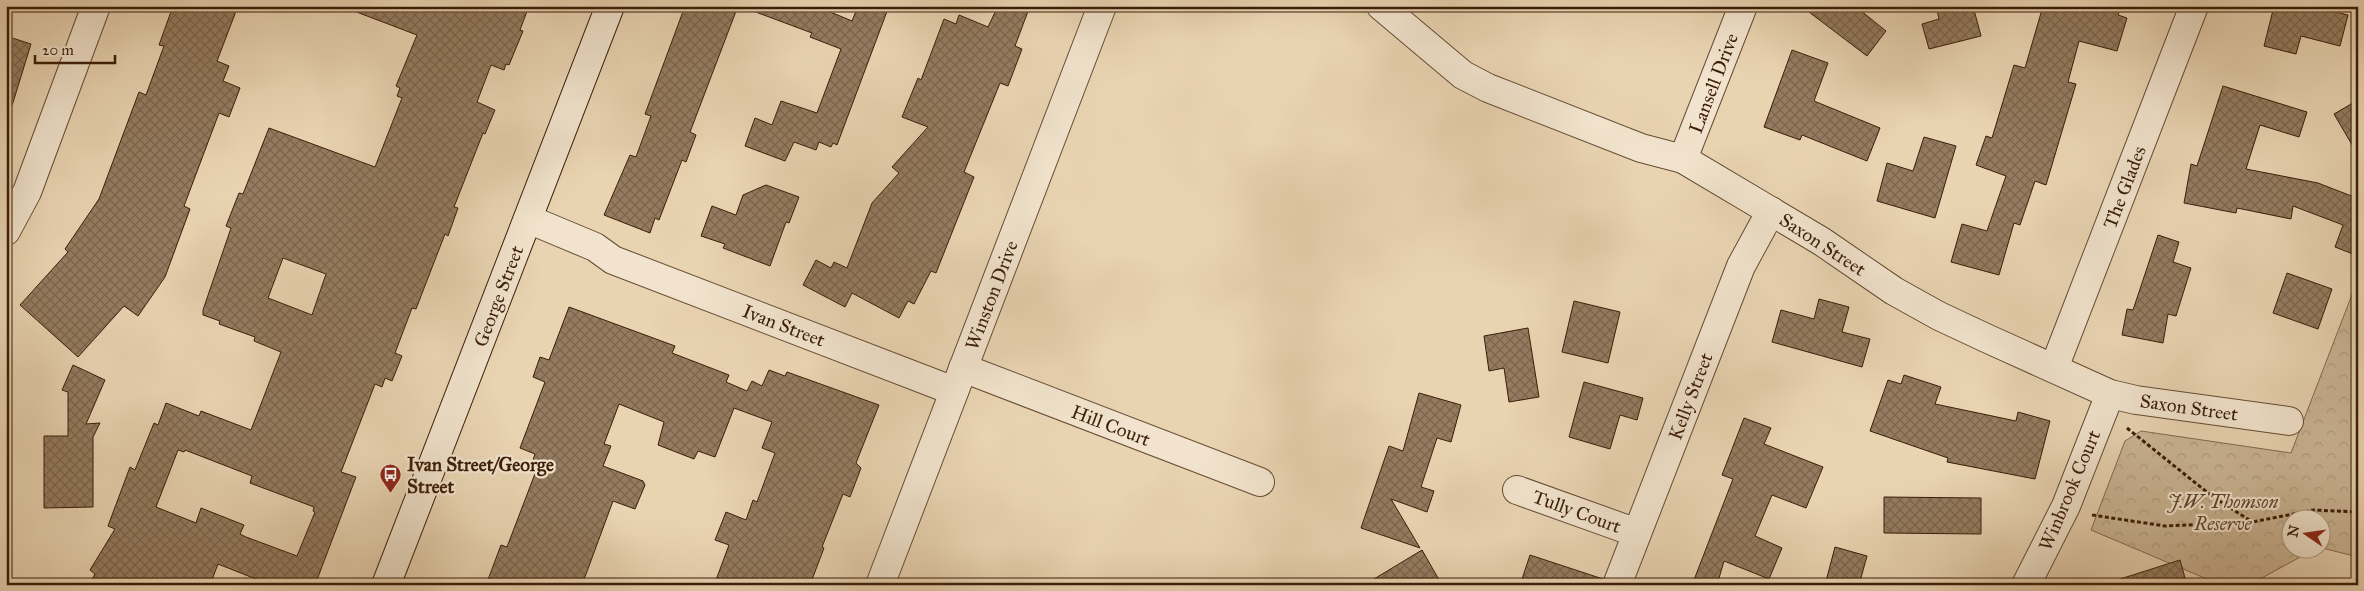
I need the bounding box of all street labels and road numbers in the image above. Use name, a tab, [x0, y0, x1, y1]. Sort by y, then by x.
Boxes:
street label: Lansell Drive	[1684, 30, 1743, 137]
street label: The Glades	[2098, 142, 2151, 232]
street label: Saxon Street	[1775, 208, 1871, 281]
street label: Winston Drive	[960, 237, 1023, 353]
street label: George Street	[469, 242, 529, 350]
street label: Ivan Street	[739, 299, 829, 352]
street label: Kelly Street	[1663, 349, 1718, 443]
street label: Saxon Street	[2139, 389, 2240, 426]
street label: Hill Court	[1068, 400, 1154, 451]
street label: Winbrook Court	[2034, 426, 2105, 554]
street label: Tully Court	[1529, 485, 1624, 538]

